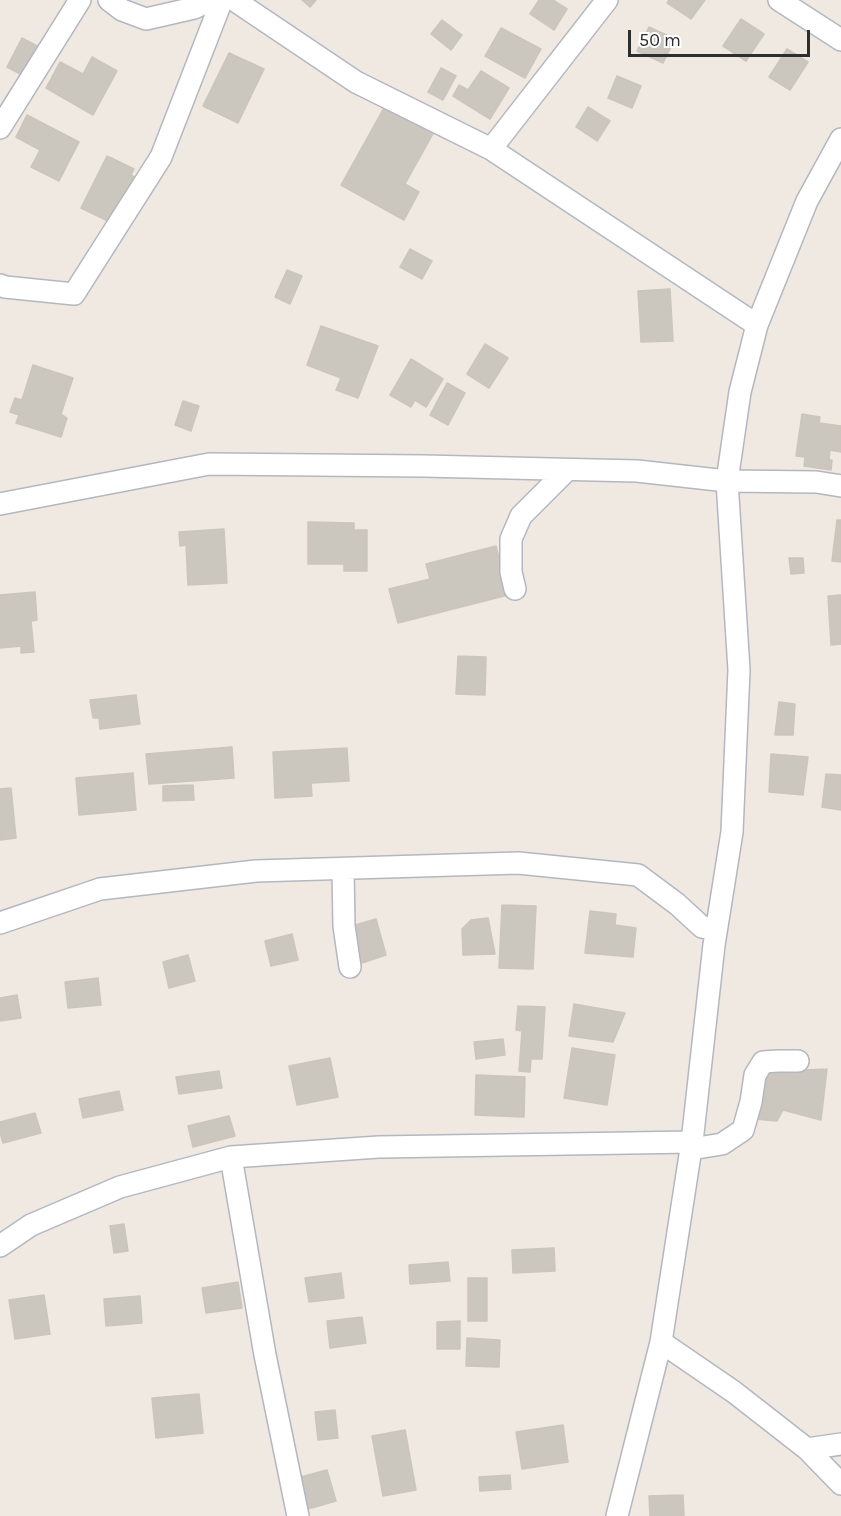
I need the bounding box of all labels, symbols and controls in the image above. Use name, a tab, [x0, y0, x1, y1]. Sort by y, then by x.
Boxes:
scale bar	[631, 18, 812, 56]
text: 50 m	[639, 29, 681, 51]

